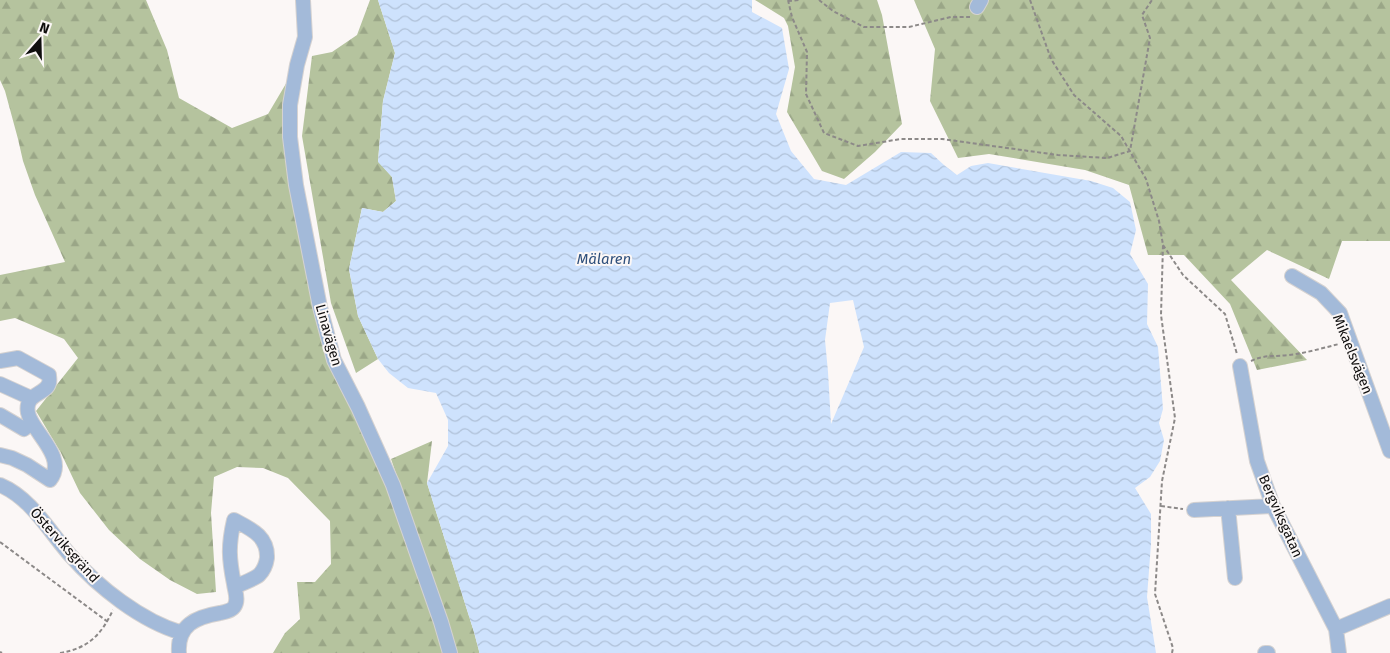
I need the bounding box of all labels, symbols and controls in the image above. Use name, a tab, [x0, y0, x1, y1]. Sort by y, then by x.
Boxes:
north arrow	[15, 15, 65, 65]
text: N	[37, 19, 52, 38]
water label: Mälaren	[577, 250, 631, 268]
street label: Linavägen	[312, 302, 345, 368]
street label: Mikaelsvägen	[1329, 312, 1376, 397]
street label: Bergviksgatan	[1255, 472, 1306, 560]
street label: Österviksgränd	[27, 504, 103, 586]

